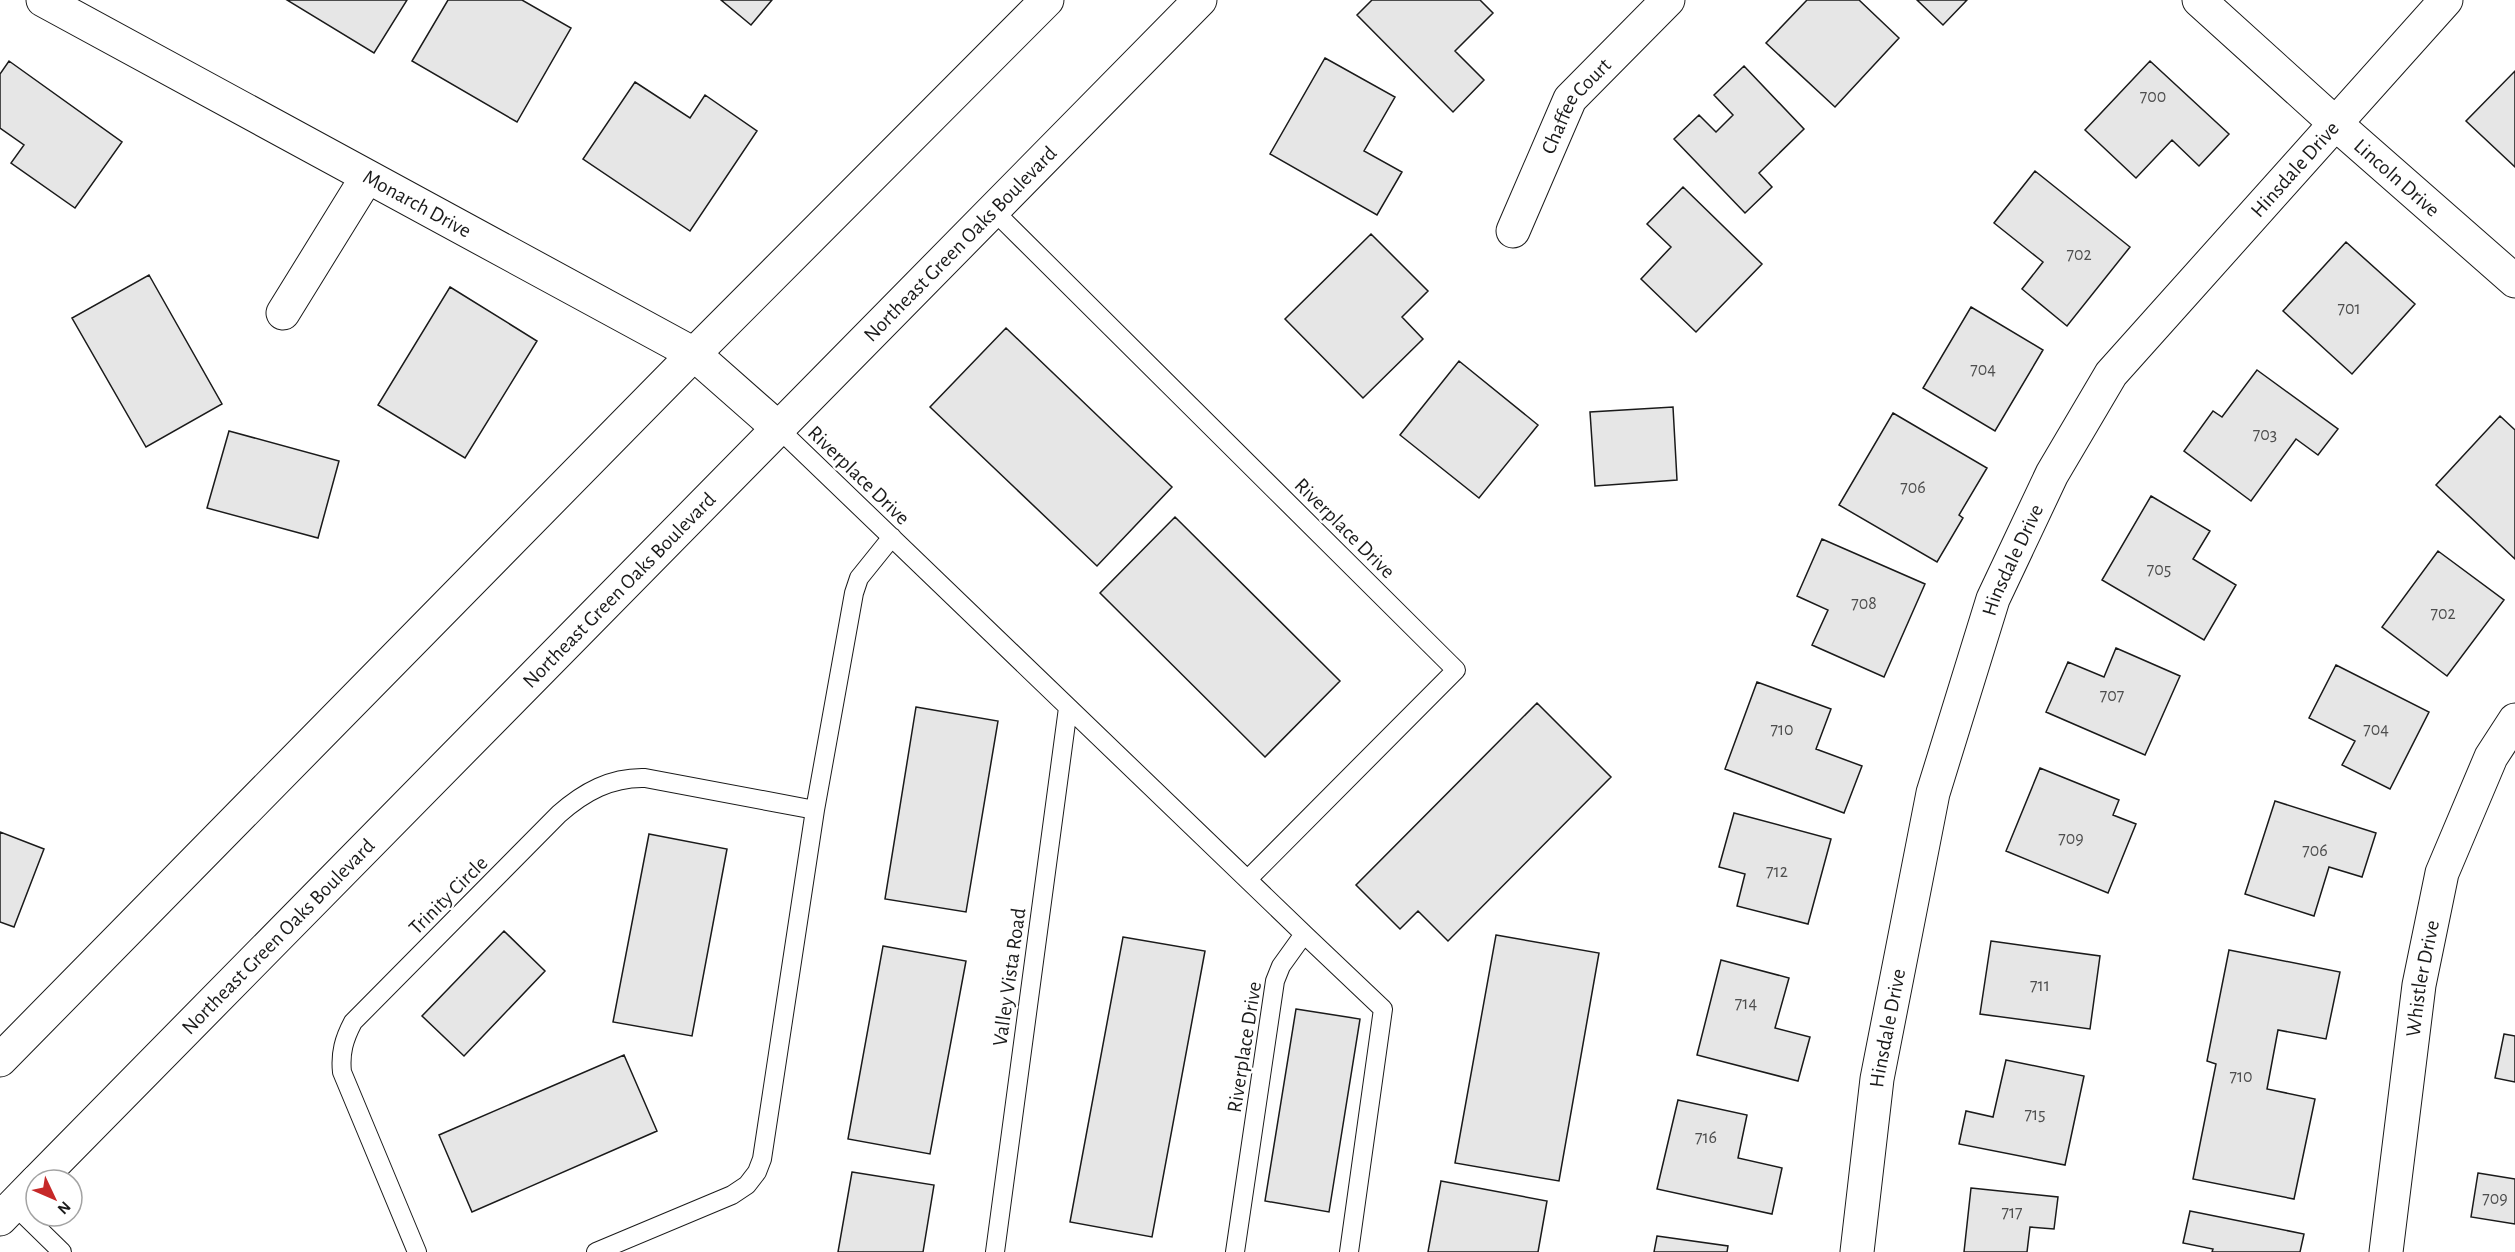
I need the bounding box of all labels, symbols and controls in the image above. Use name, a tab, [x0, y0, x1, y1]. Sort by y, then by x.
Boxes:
street label: Chaffee Court	[1538, 54, 1615, 157]
house number: 700	[2140, 88, 2166, 106]
street label: Hinsdale Drive	[2247, 118, 2343, 221]
street label: Lincoln Drive	[2350, 135, 2444, 221]
street label: Northeast Green Oaks Boulevard	[860, 142, 1061, 346]
street label: Monarch Drive	[359, 166, 475, 242]
house number: 702	[2066, 246, 2092, 264]
house number: 701	[2337, 300, 2361, 318]
house number: 704	[1970, 361, 1996, 379]
street label: Riverplace Drive	[804, 422, 914, 529]
house number: 703	[2253, 426, 2277, 444]
street label: Riverplace Drive	[1290, 474, 1399, 583]
house number: 706	[1900, 479, 1926, 497]
street label: Northeast Green Oaks Boulevard	[519, 489, 720, 692]
street label: Hinsdale Drive	[1978, 501, 2047, 619]
house number: 705	[2147, 561, 2171, 579]
house number: 708	[1851, 595, 1877, 613]
house number: 702	[2430, 605, 2456, 623]
house number: 707	[2100, 687, 2124, 705]
house number: 710	[1770, 721, 1794, 739]
house number: 704	[2363, 721, 2389, 739]
house number: 709	[2058, 830, 2084, 848]
street label: Northeast Green Oaks Boulevard	[178, 835, 379, 1038]
house number: 706	[2302, 842, 2328, 860]
street label: Trinity Circle	[405, 852, 492, 939]
house number: 712	[1766, 863, 1788, 881]
street label: Valley Vista Road	[989, 907, 1030, 1047]
street label: Whistler Drive	[2403, 918, 2443, 1038]
street label: Hinsdale Drive	[1866, 967, 1909, 1089]
house number: 711	[2030, 977, 2050, 995]
street label: Riverplace Drive	[1224, 980, 1265, 1114]
house number: 714	[1735, 995, 1758, 1013]
house number: 710	[2229, 1068, 2253, 1086]
house number: 715	[2024, 1106, 2046, 1124]
house number: 716	[1695, 1129, 1717, 1147]
north arrow	[24, 1168, 84, 1228]
house number: 709	[2482, 1190, 2508, 1208]
text: N	[54, 1198, 74, 1217]
house number: 717	[2001, 1204, 2023, 1222]

